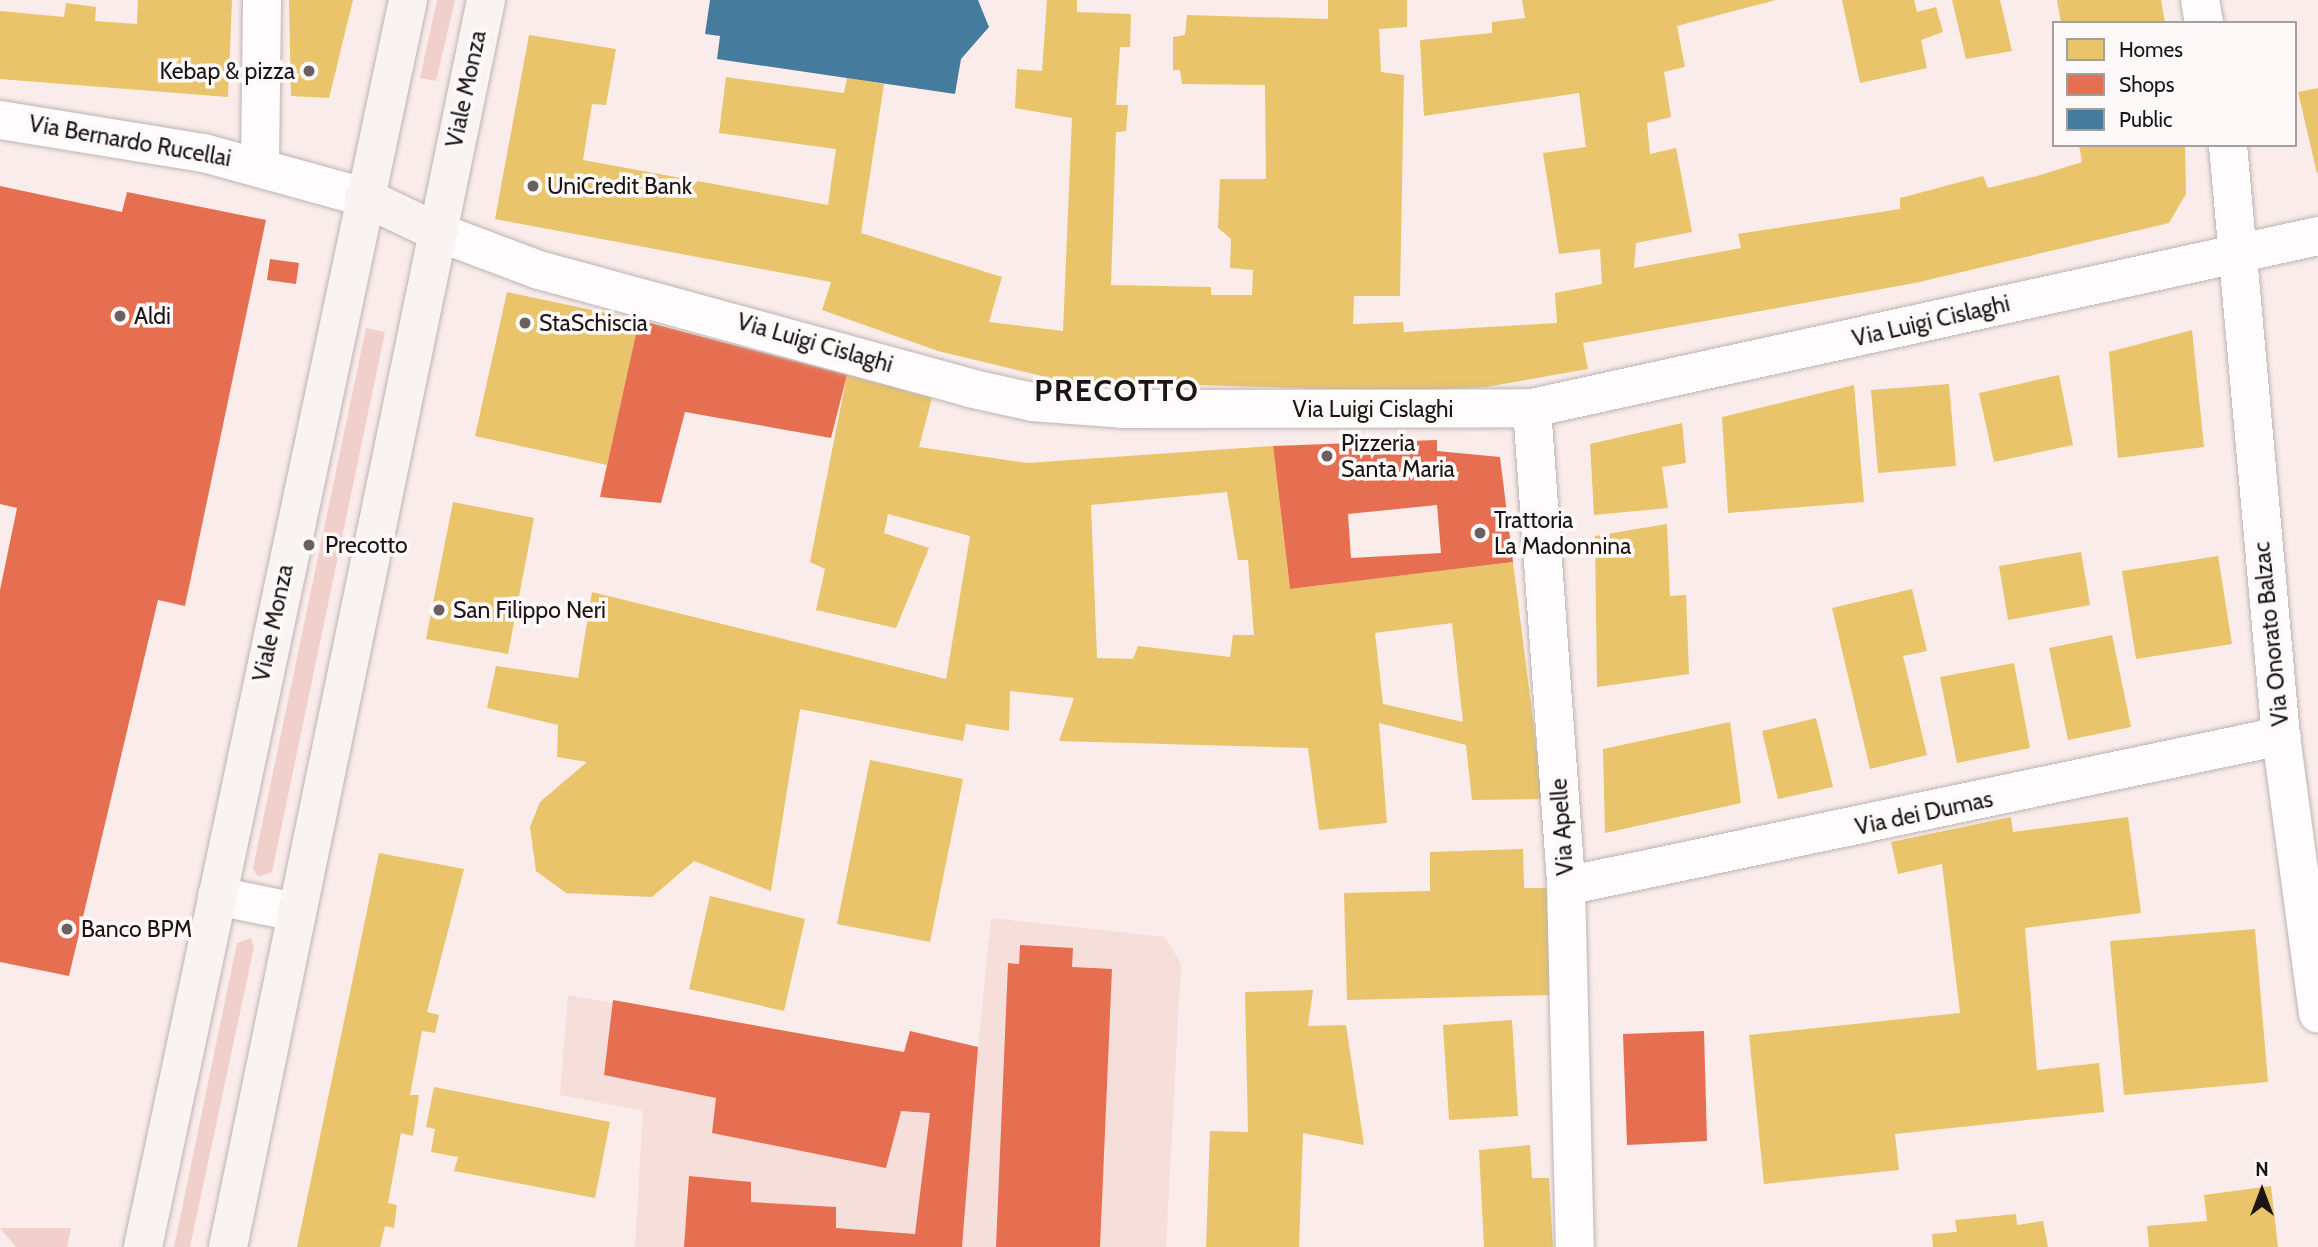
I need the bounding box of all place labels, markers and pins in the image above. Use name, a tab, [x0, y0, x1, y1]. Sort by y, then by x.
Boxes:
place label: Kebap & pizza	[160, 57, 295, 85]
marker: Kebap & pizza	[301, 63, 317, 79]
place label: UniCredit Bank	[547, 172, 692, 200]
marker: UniCredit Bank	[525, 178, 541, 194]
place label: Aldi	[134, 302, 171, 330]
marker: Aldi	[112, 308, 128, 324]
place label: StaSchiscia	[539, 309, 648, 337]
marker: StaSchiscia	[517, 315, 533, 331]
place label: Pizzeria Santa Maria	[1341, 429, 1455, 483]
marker: Pizzeria Santa Maria	[1319, 448, 1335, 464]
place label: Trattoria La Madonnina	[1494, 506, 1631, 560]
marker: Trattoria La Madonnina	[1472, 525, 1488, 541]
place label: Precotto	[325, 531, 408, 559]
marker: Precotto	[299, 535, 319, 555]
place label: San Filippo Neri	[453, 596, 606, 624]
marker: San Filippo Neri	[431, 602, 447, 618]
place label: Banco BPM	[81, 915, 192, 943]
marker: Banco BPM	[59, 921, 75, 937]

